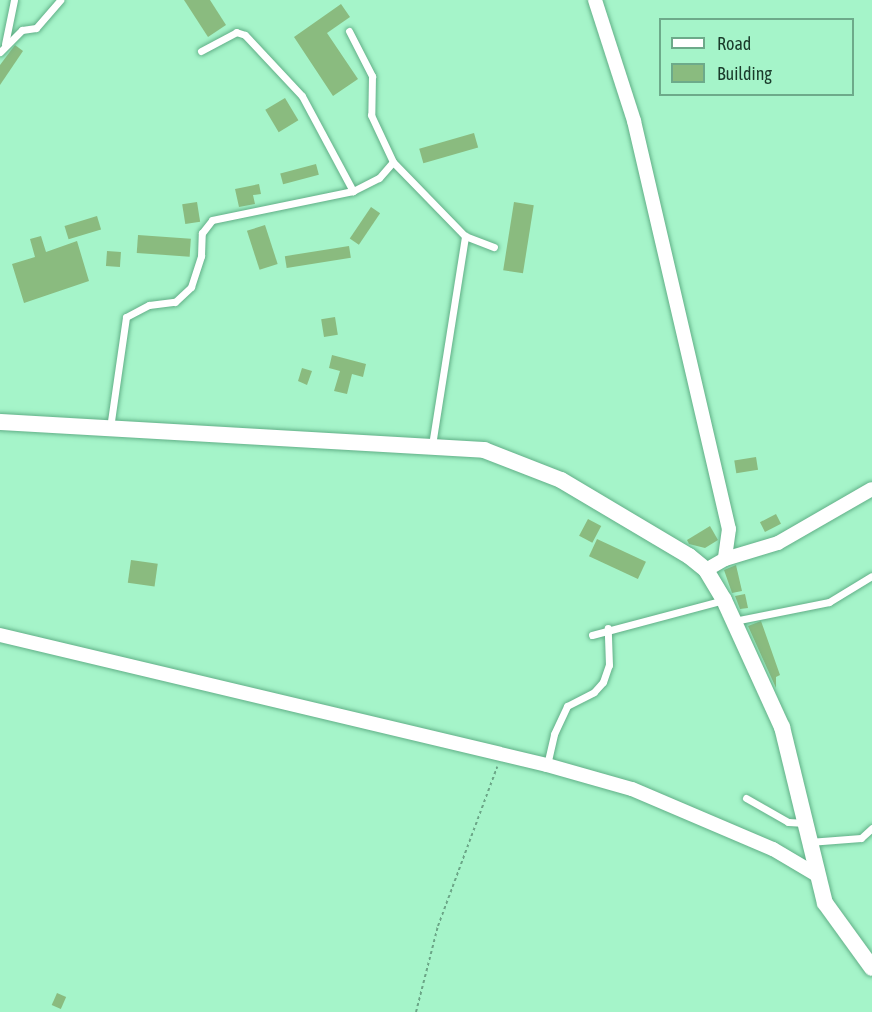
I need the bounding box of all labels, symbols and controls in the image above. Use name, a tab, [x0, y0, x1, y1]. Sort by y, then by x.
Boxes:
legend	[659, 18, 854, 96]
text: Road	[717, 33, 751, 54]
text: Building	[717, 63, 772, 84]

